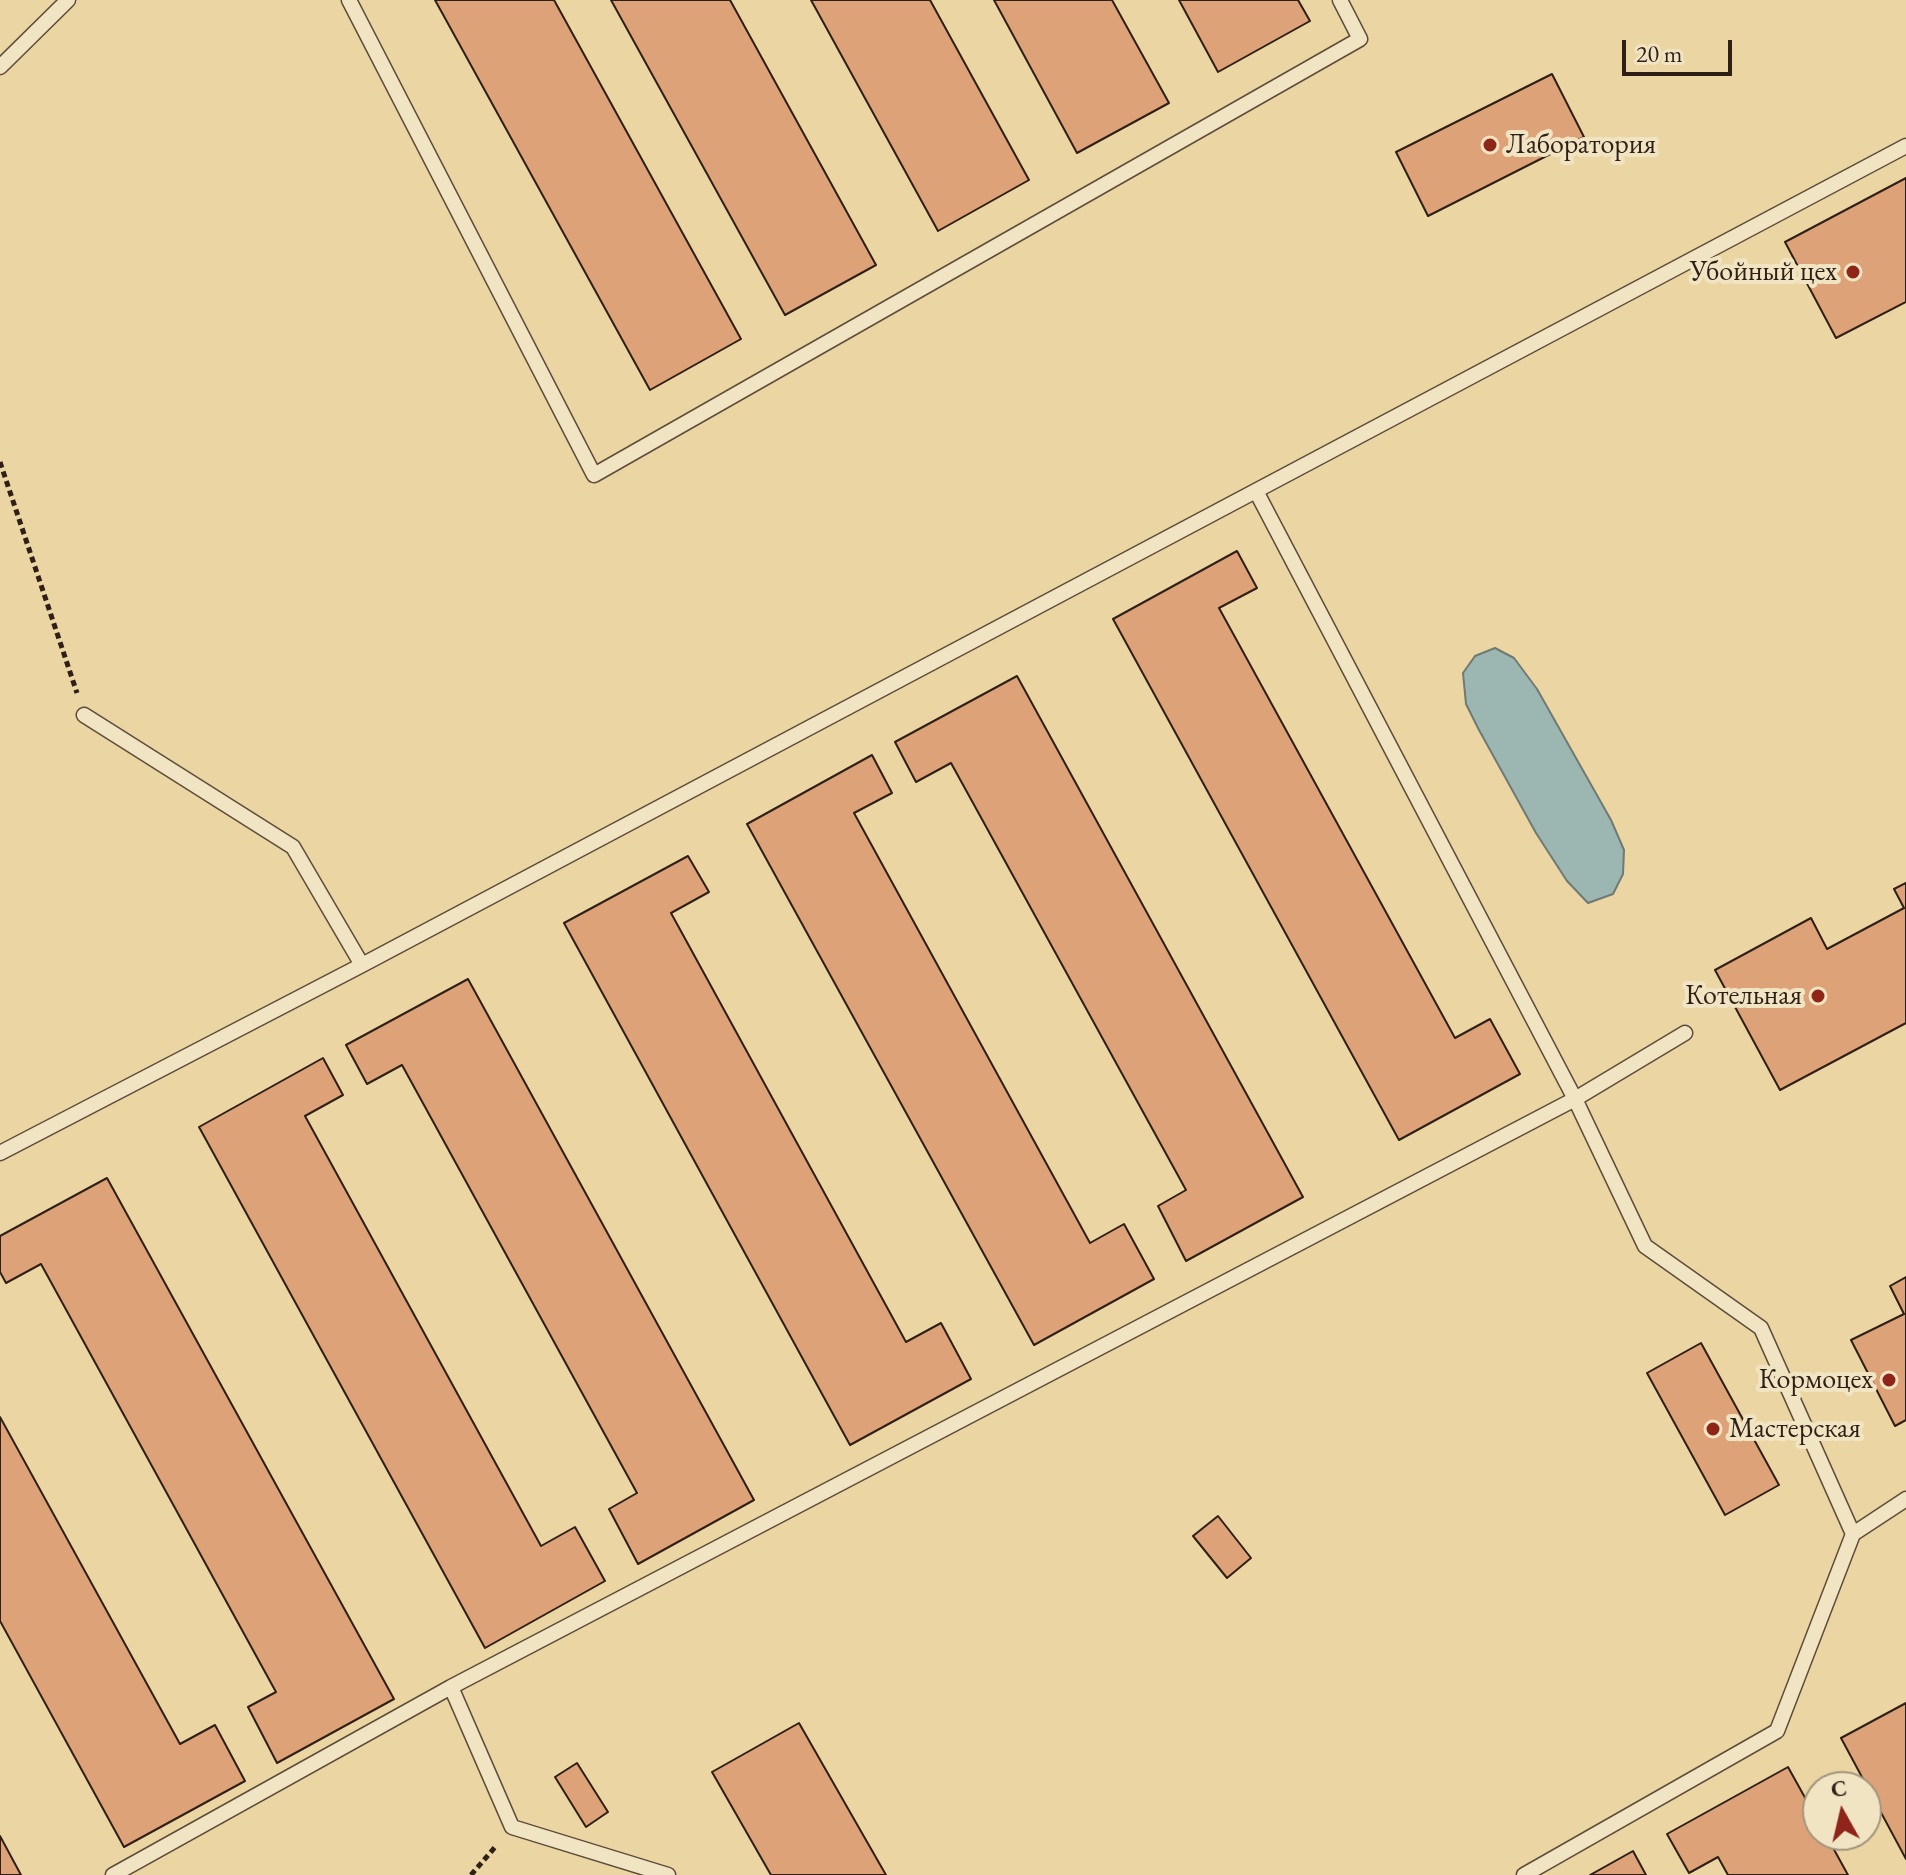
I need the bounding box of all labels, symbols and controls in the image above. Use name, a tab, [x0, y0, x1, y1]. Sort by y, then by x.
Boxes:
scale bar	[1626, 24, 1736, 74]
text: 20 m	[1636, 38, 1683, 69]
place label: Лаборатория	[1506, 128, 1656, 162]
marker: Лаборатория	[1481, 136, 1499, 154]
place label: Убойный цех	[1690, 255, 1837, 289]
marker: Убойный цех	[1844, 263, 1862, 281]
place label: Котельная	[1685, 979, 1802, 1013]
marker: Котельная	[1809, 987, 1827, 1005]
place label: Кормоцех	[1759, 1363, 1873, 1397]
marker: Кормоцех	[1880, 1371, 1898, 1389]
place label: Мастерская	[1729, 1412, 1861, 1446]
marker: Мастерская	[1704, 1420, 1722, 1438]
north arrow	[1802, 1771, 1882, 1851]
text: С	[1829, 1773, 1849, 1804]

